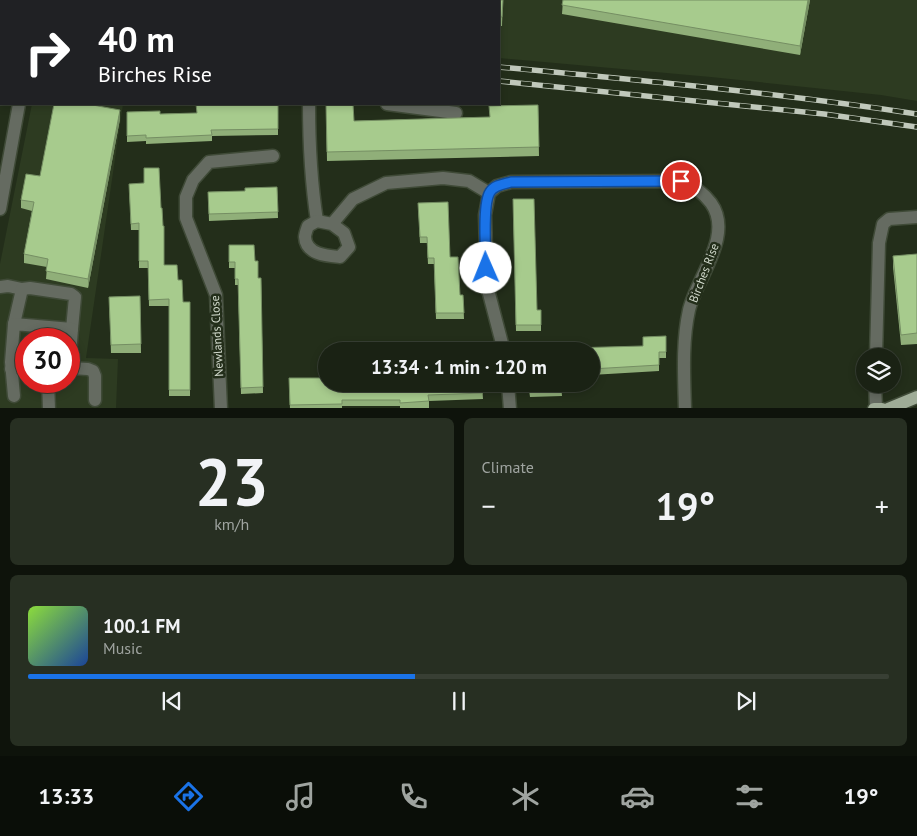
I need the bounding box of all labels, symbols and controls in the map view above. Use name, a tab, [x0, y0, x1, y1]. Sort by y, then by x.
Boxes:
text: 40 m	[98, 16, 175, 62]
icon: right	[15, 20, 80, 85]
text: Birches Rise	[98, 60, 212, 88]
pin	[660, 160, 702, 202]
icon: arrive	[667, 167, 695, 195]
position arrow	[459, 241, 511, 293]
street label: Birches Rise	[685, 241, 722, 305]
street label: Newlands Close	[207, 295, 226, 377]
speed limit sign: 30	[15, 328, 80, 393]
map controls	[856, 348, 901, 393]
button: layers	[856, 348, 901, 393]
text: 13:34 · 1 min · 120 m	[371, 355, 547, 379]
text: 23	[195, 439, 269, 523]
text: Climate	[482, 457, 534, 477]
text: 19°	[655, 481, 715, 530]
text: −	[482, 487, 496, 524]
text: +	[875, 487, 889, 524]
text: km/h	[214, 514, 249, 534]
text: 100.1 FM	[103, 614, 180, 638]
text: Music	[103, 638, 143, 658]
icon: previous	[158, 687, 186, 715]
icon: pause	[445, 687, 473, 715]
icon: next	[732, 687, 760, 715]
icon: directions	[171, 779, 206, 814]
icon: music	[283, 779, 318, 814]
icon: phone	[396, 779, 431, 814]
icon: climate	[508, 779, 543, 814]
icon: car	[620, 779, 655, 814]
icon: filters	[732, 779, 767, 814]
text: 13:33	[39, 782, 94, 810]
text: 19°	[844, 782, 878, 810]

